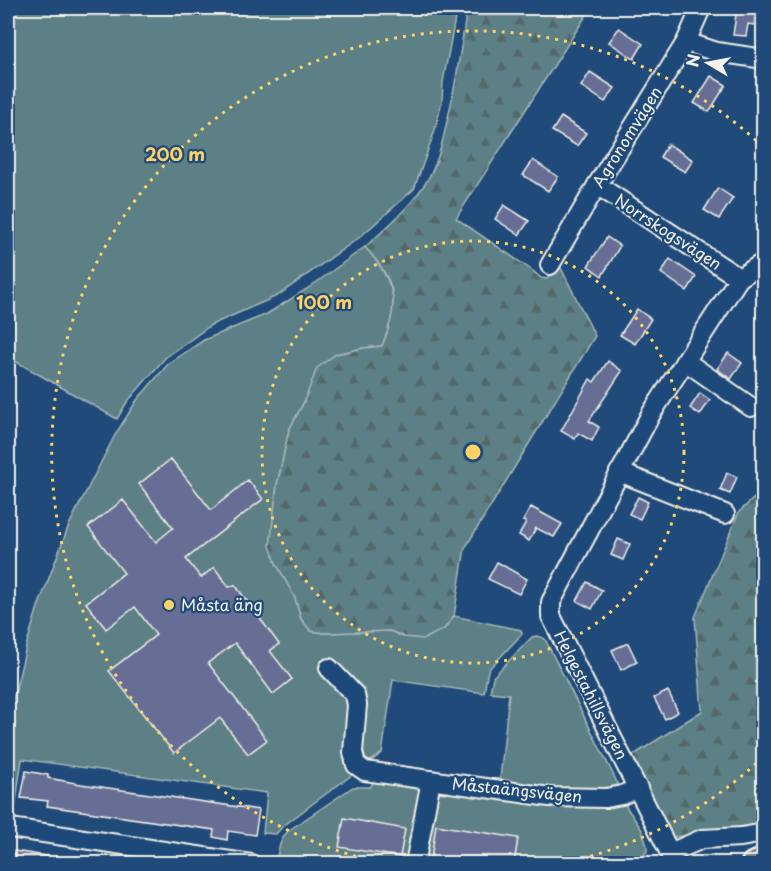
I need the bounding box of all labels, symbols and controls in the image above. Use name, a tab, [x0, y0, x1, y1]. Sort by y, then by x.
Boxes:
north arrow	[678, 33, 738, 93]
text: N	[679, 52, 705, 69]
street label: Agronomvägen	[585, 81, 667, 192]
text: 200 m	[145, 140, 205, 167]
street label: Norrskogsvägen	[610, 187, 727, 275]
text: 100 m	[296, 288, 352, 315]
centre of rings	[463, 442, 483, 462]
place label: Måsta äng	[181, 592, 263, 616]
marker: Måsta äng	[162, 598, 176, 612]
street label: Helgestahillsvägen	[549, 626, 635, 763]
street label: Måstaängsvägen	[451, 770, 583, 808]

